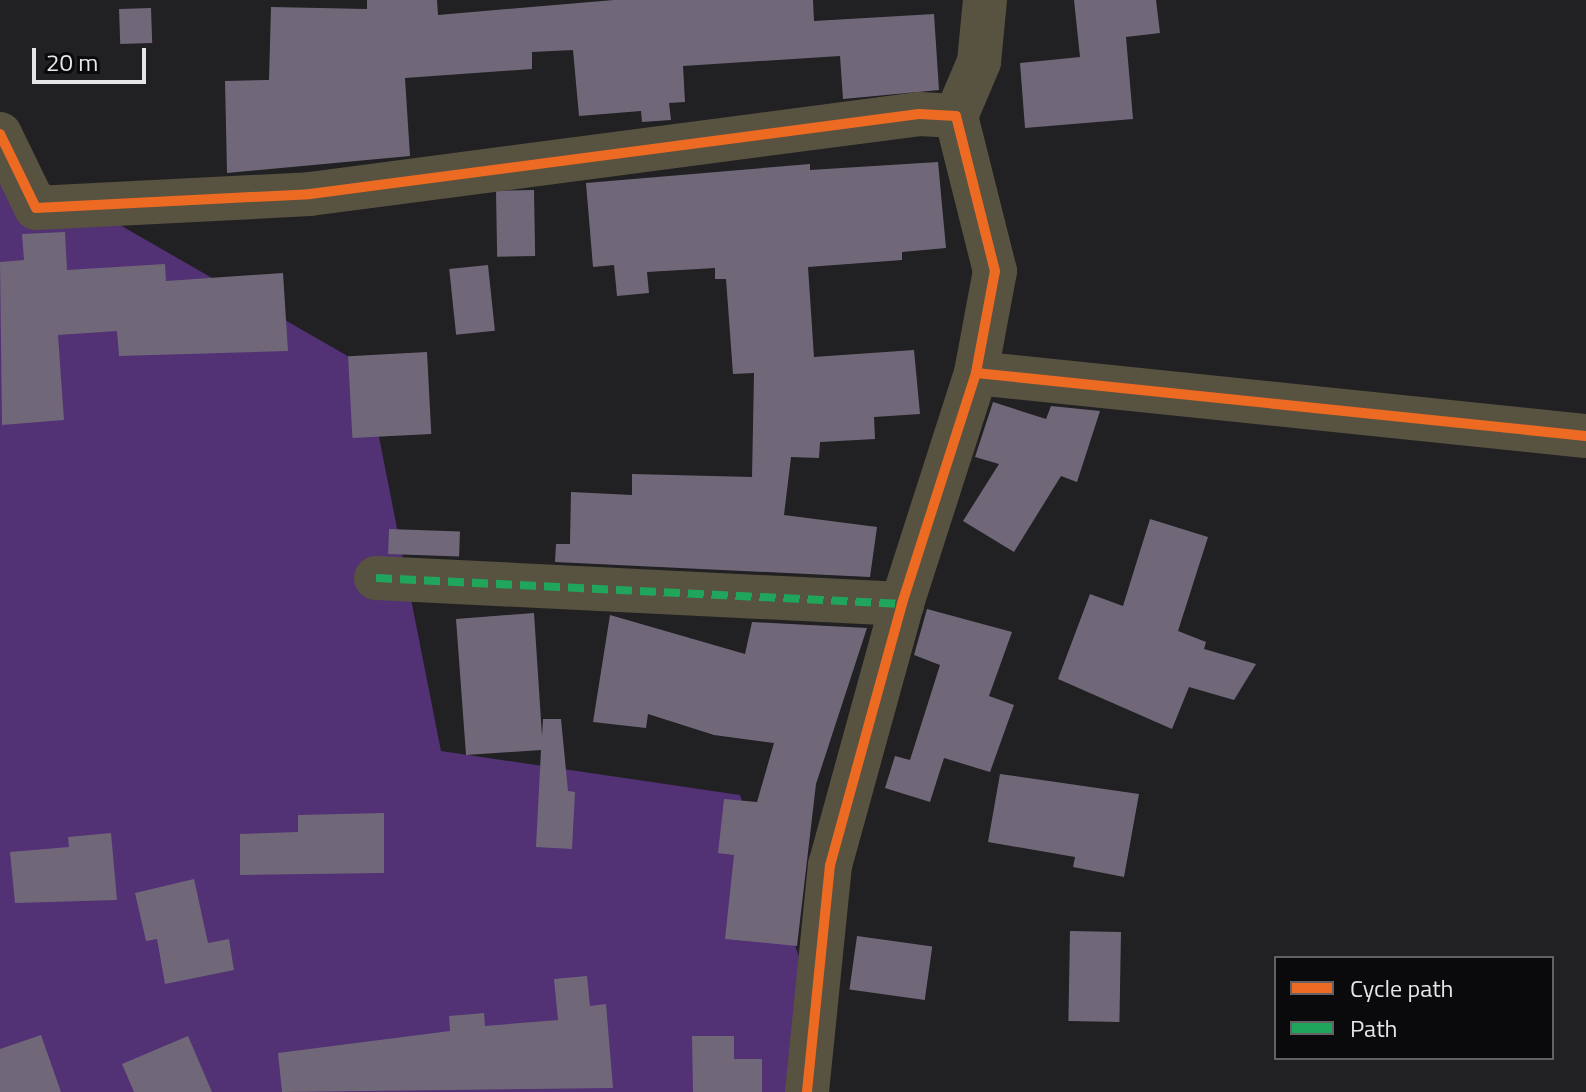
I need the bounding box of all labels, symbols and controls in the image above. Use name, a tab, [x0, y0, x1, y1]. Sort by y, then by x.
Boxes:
scale bar	[36, 32, 150, 82]
text: 20 m	[46, 44, 98, 80]
legend	[1274, 956, 1554, 1060]
text: Cycle path	[1350, 970, 1453, 1006]
text: Path	[1350, 1010, 1397, 1046]

